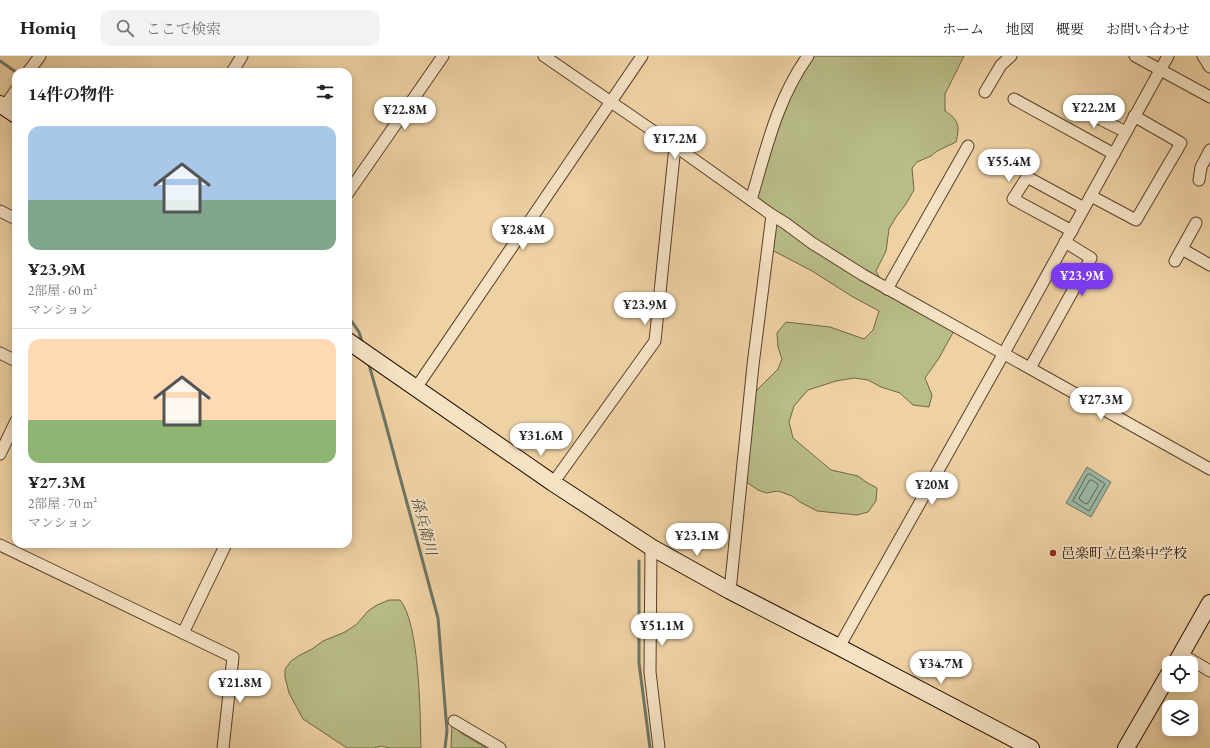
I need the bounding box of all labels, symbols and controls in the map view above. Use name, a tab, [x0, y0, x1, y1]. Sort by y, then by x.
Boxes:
search box	[100, 10, 380, 46]
text: Homiq	[20, 15, 76, 40]
icon: search	[114, 17, 136, 39]
text: ここで検索	[146, 19, 221, 38]
text: ホーム	[942, 20, 984, 38]
text: 地図	[1006, 20, 1034, 38]
text: 概要	[1056, 20, 1084, 38]
text: お問い合わせ	[1106, 20, 1190, 38]
icon: filters	[314, 81, 336, 103]
text: 14件の物件	[28, 83, 114, 105]
pin: ¥22.2M	[1061, 95, 1127, 129]
pin: ¥22.8M	[372, 97, 438, 131]
text: ¥22.2M	[1072, 99, 1116, 116]
text: ¥22.8M	[383, 101, 427, 118]
pin: ¥17.2M	[642, 126, 708, 160]
text: ¥17.2M	[653, 130, 697, 147]
pin: ¥55.4M	[976, 149, 1042, 183]
icon: home	[146, 152, 218, 224]
text: ¥55.4M	[987, 153, 1031, 170]
pin: ¥28.4M	[490, 217, 556, 251]
text: ¥28.4M	[501, 221, 545, 238]
text: ¥23.9M	[28, 258, 86, 280]
pin: ¥23.9M	[1049, 263, 1115, 297]
text: ¥23.9M	[1060, 267, 1104, 284]
text: 2部屋 · 60 m²	[28, 282, 97, 299]
pin: ¥23.9M	[612, 292, 678, 326]
text: ¥23.9M	[623, 296, 667, 313]
text: マンション	[28, 301, 92, 318]
icon: home	[146, 365, 218, 437]
pin: ¥27.3M	[1068, 387, 1134, 421]
text: ¥27.3M	[1079, 391, 1123, 408]
pin: ¥31.6M	[508, 423, 574, 457]
text: ¥31.6M	[519, 427, 563, 444]
text: ¥27.3M	[28, 471, 86, 493]
pin: ¥20M	[908, 472, 956, 506]
text: ¥20M	[915, 476, 949, 493]
water label: 孫兵衛川	[408, 494, 442, 559]
text: 2部屋 · 70 m²	[28, 495, 97, 512]
text: マンション	[28, 514, 92, 531]
pin: ¥23.1M	[664, 523, 730, 557]
text: ¥23.1M	[675, 527, 719, 544]
place label: 邑楽町立邑楽中学校	[1061, 544, 1187, 562]
marker: 邑楽町立邑楽中学校	[1048, 548, 1058, 558]
pin: ¥51.1M	[629, 613, 695, 647]
text: ¥51.1M	[640, 617, 684, 634]
pin: ¥34.7M	[908, 651, 974, 685]
text: ¥34.7M	[919, 655, 963, 672]
map controls	[1162, 656, 1198, 736]
button: locate	[1162, 656, 1198, 692]
pin: ¥21.8M	[207, 670, 273, 704]
text: ¥21.8M	[218, 674, 262, 691]
button: layers	[1162, 700, 1198, 736]

